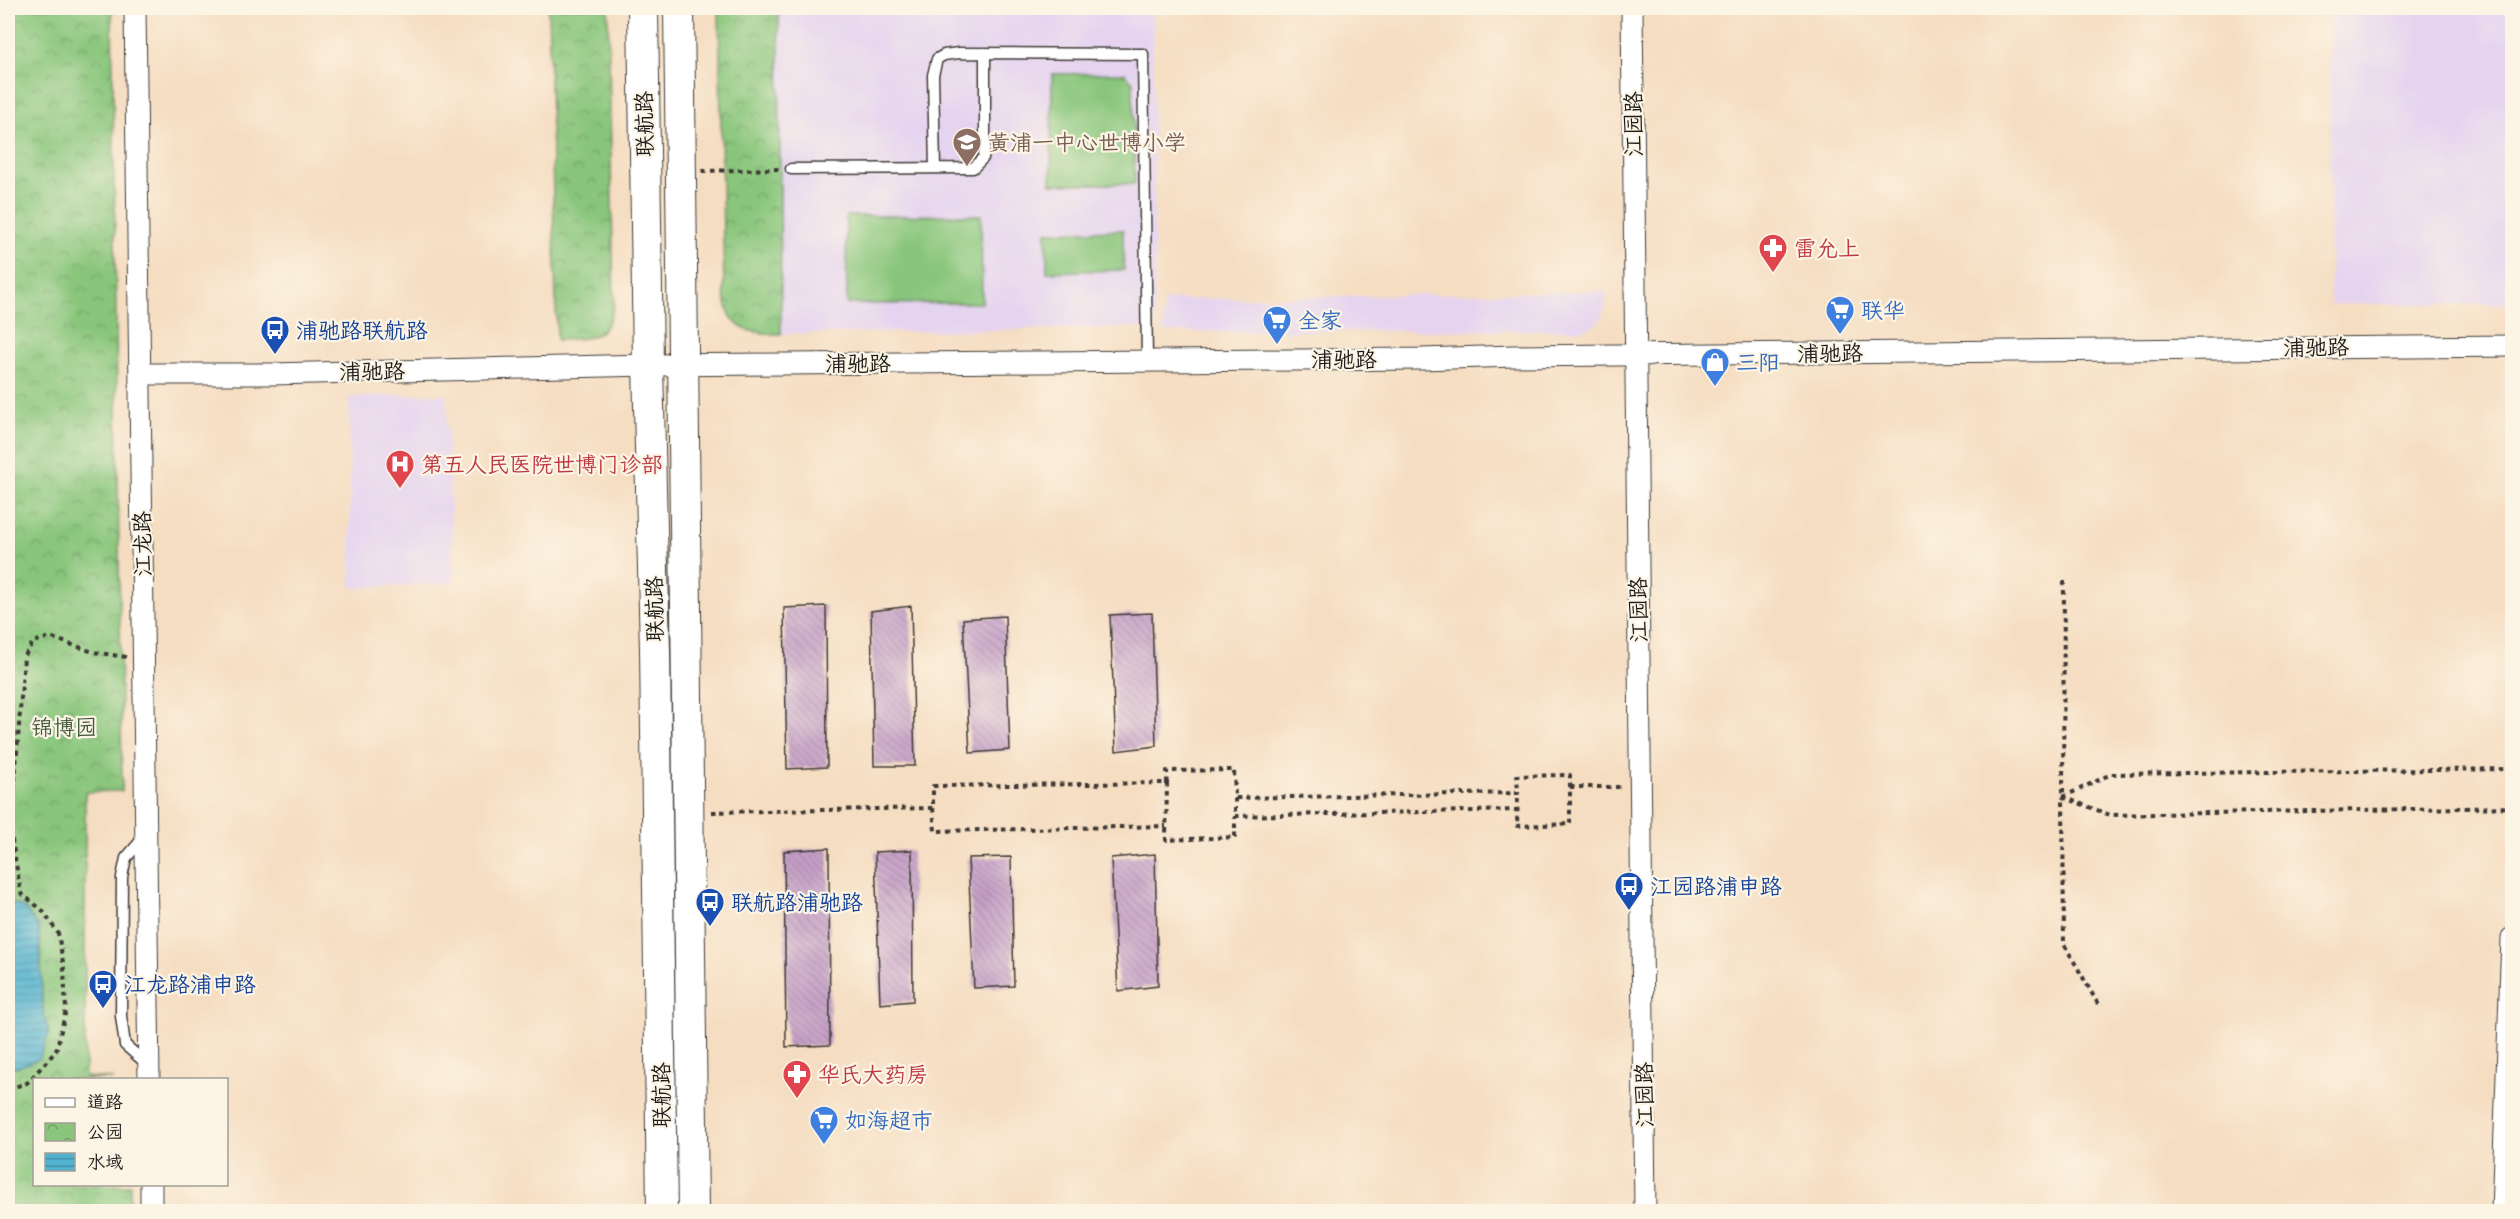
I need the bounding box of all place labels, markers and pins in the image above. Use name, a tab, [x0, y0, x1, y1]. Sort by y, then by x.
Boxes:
school or university icon: 黄浦一中心世博小学	[951, 126, 983, 168]
place label: 黄浦一中心世博小学	[988, 130, 1186, 161]
pharmacy icon: 雷允上	[1757, 232, 1789, 274]
place label: 雷允上	[1794, 236, 1860, 267]
supermarket icon: 联华	[1824, 294, 1856, 336]
place label: 联华	[1861, 298, 1905, 329]
supermarket icon: 全家	[1261, 304, 1293, 346]
place label: 全家	[1298, 308, 1342, 339]
bus stop icon: 浦驰路联航路	[259, 314, 291, 356]
place label: 浦驰路联航路	[296, 318, 428, 349]
shop icon: 三阳	[1699, 346, 1731, 388]
place label: 三阳	[1736, 350, 1780, 381]
hospital icon: 第五人民医院世博门诊部	[384, 448, 416, 490]
place label: 第五人民医院世博门诊部	[421, 452, 663, 483]
bus stop icon: 江园路浦申路	[1613, 870, 1645, 912]
place label: 江园路浦申路	[1650, 874, 1782, 905]
bus stop icon: 联航路浦驰路	[694, 886, 726, 928]
place label: 联航路浦驰路	[731, 890, 863, 921]
bus stop icon: 江龙路浦申路	[87, 968, 119, 1010]
place label: 江龙路浦申路	[124, 972, 256, 1003]
pharmacy icon: 华氏大药房	[781, 1058, 813, 1100]
place label: 华氏大药房	[818, 1062, 928, 1093]
supermarket icon: 如海超市	[808, 1104, 840, 1146]
place label: 如海超市	[845, 1108, 933, 1139]

